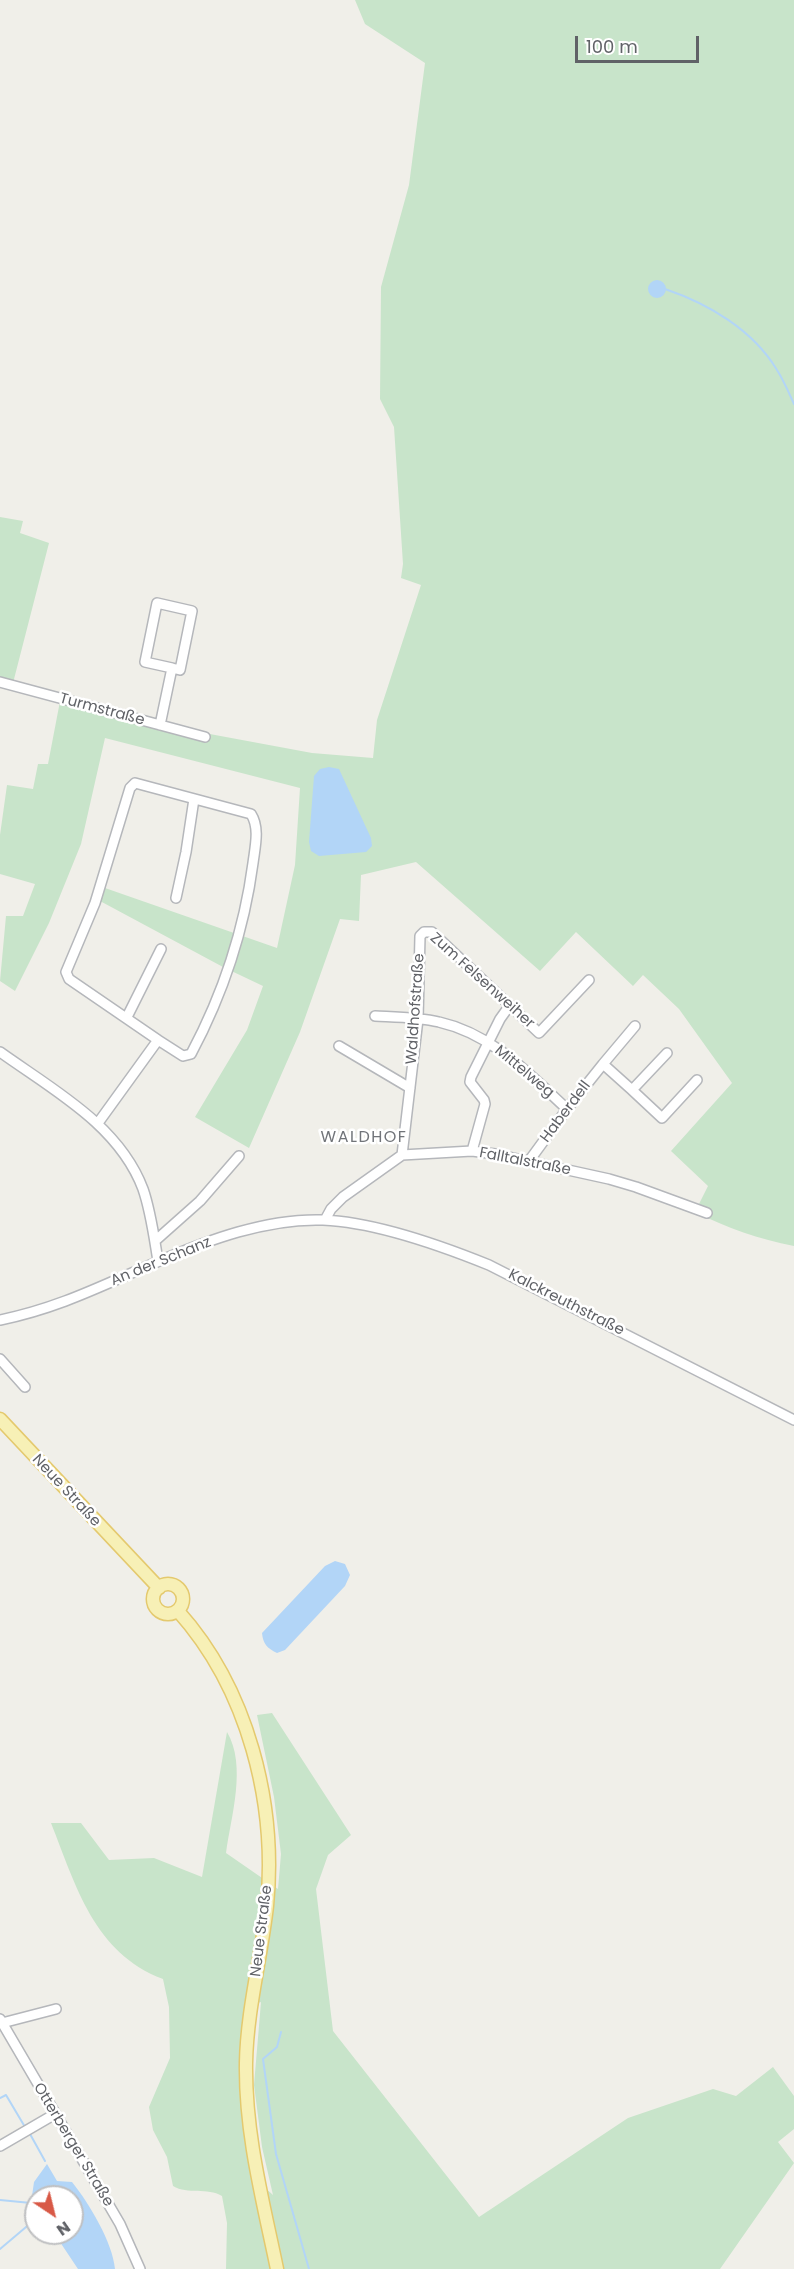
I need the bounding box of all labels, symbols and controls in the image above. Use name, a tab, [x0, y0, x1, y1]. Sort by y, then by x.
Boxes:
scale bar	[578, 24, 702, 62]
text: 100 m	[586, 34, 638, 59]
street label: Turmstraße	[58, 690, 146, 730]
street label: Zum Felsenweiher	[426, 929, 538, 1033]
street label: Waldhofstraße	[403, 953, 429, 1065]
street label: Mittelweg	[491, 1042, 557, 1102]
street label: Haberdell	[537, 1078, 595, 1146]
district label: WALDHOF	[321, 1128, 407, 1148]
street label: Falltalstraße	[478, 1144, 572, 1180]
street label: An der Schanz	[108, 1234, 214, 1290]
street label: Kalckreuthstraße	[505, 1266, 627, 1340]
street label: Neue Straße	[28, 1451, 104, 1531]
street label: Neue Straße	[247, 1884, 277, 1978]
street label: Otterberger Straße	[29, 2080, 117, 2210]
north arrow	[24, 2185, 84, 2245]
text: N	[52, 2216, 75, 2241]

